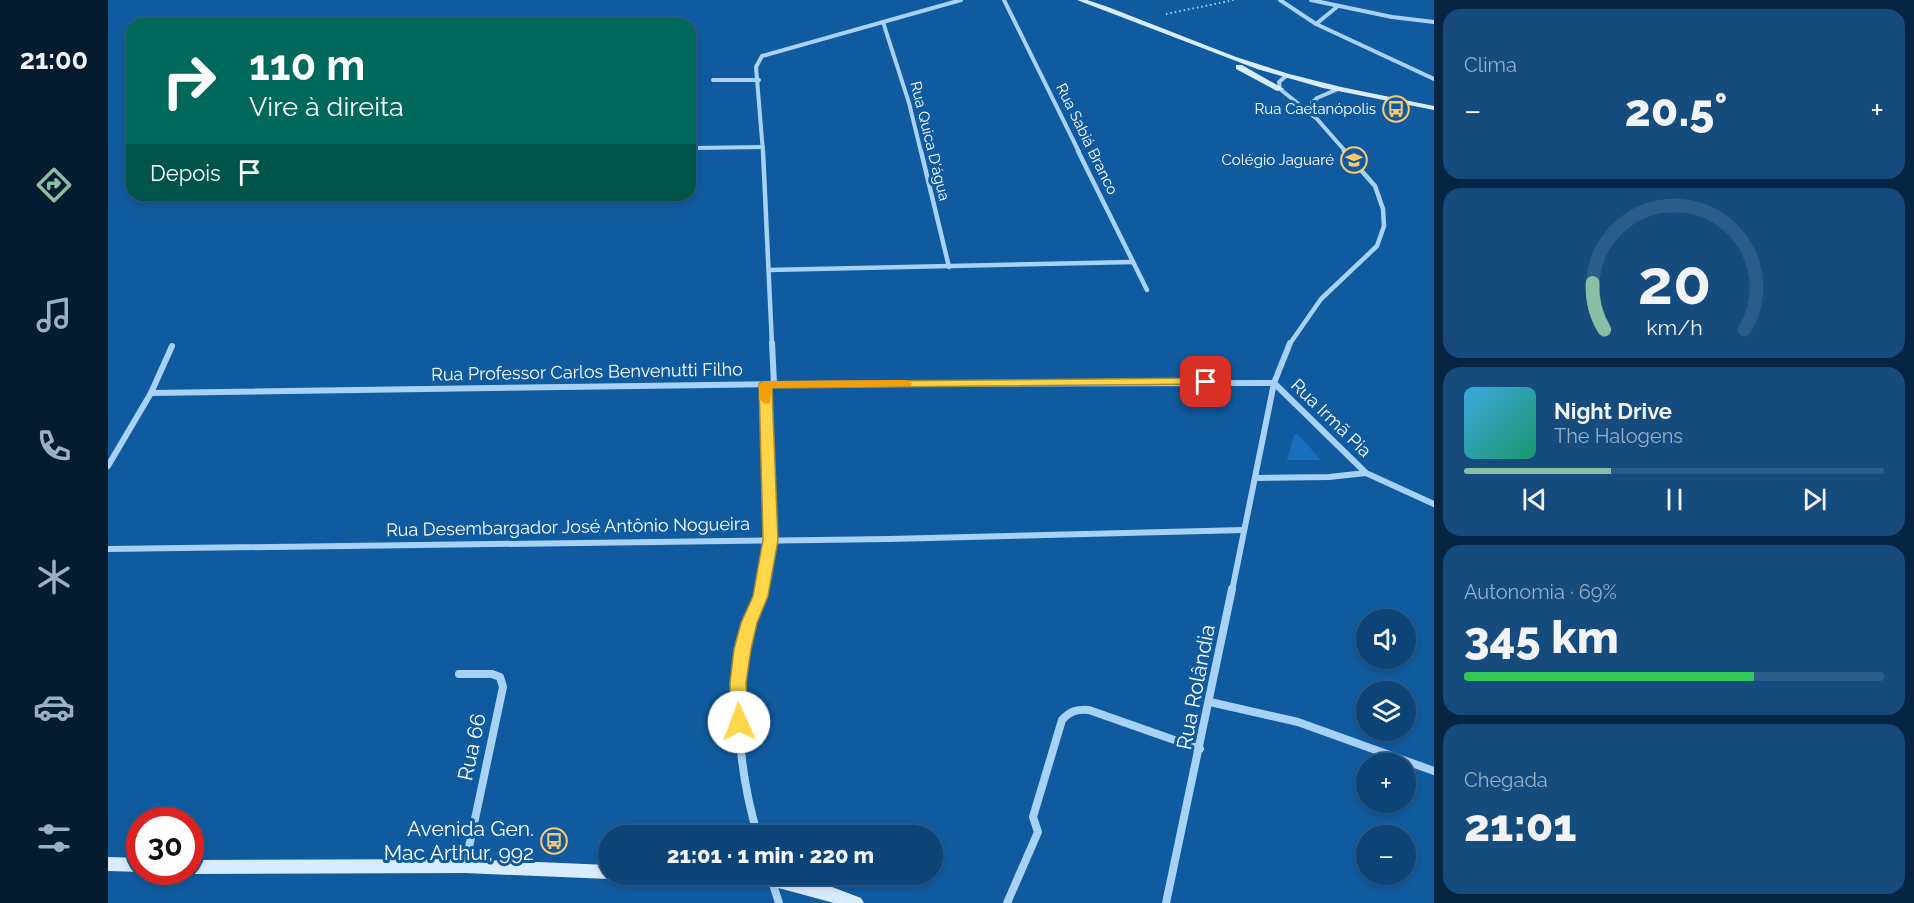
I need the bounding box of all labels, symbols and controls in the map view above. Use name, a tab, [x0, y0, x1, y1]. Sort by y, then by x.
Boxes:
text: 110 m	[249, 41, 365, 90]
icon: right	[150, 42, 228, 120]
text: 21:00	[20, 44, 88, 75]
text: Clima	[1464, 53, 1517, 77]
street label: Rua Quica D'água	[906, 79, 954, 203]
street label: Rua Sabiá Branco	[1052, 80, 1122, 198]
text: 20.5°	[1625, 84, 1727, 137]
text: Vire à direita	[249, 91, 404, 122]
text: −	[1464, 91, 1482, 130]
text: +	[1870, 91, 1884, 130]
bus stop icon: Rua Caetanópolis	[1381, 94, 1411, 124]
place label: Rua Caetanópolis	[1255, 100, 1376, 118]
school or university icon: Colégio Jaguaré	[1339, 145, 1369, 175]
place label: Colégio Jaguaré	[1222, 151, 1334, 169]
icon: arrive	[233, 156, 266, 189]
text: Depois	[150, 160, 221, 186]
icon: directions	[33, 164, 75, 206]
text: 20	[1637, 245, 1711, 319]
icon: music	[33, 294, 75, 336]
text: km/h	[1646, 315, 1702, 340]
pin	[1180, 356, 1231, 407]
street label: Rua Professor Carlos Benvenutti Filho	[431, 358, 743, 385]
icon: arrive	[1189, 365, 1222, 398]
street label: Rua Irmã Pia	[1287, 374, 1376, 461]
text: Night Drive	[1554, 398, 1672, 424]
text: The Halogens	[1554, 424, 1683, 448]
icon: phone	[33, 425, 75, 467]
icon: previous	[1518, 483, 1551, 516]
icon: pause	[1658, 483, 1691, 516]
icon: next	[1798, 483, 1831, 516]
street label: Rua Desembargador José Antônio Nogueira	[386, 513, 750, 540]
icon: climate	[33, 556, 75, 598]
text: Autonomia · 69%	[1464, 580, 1617, 604]
map controls	[1356, 609, 1416, 885]
button: sound	[1356, 609, 1416, 669]
text: 345 km	[1464, 611, 1619, 664]
street label: Rua Rolândia	[1171, 622, 1220, 752]
button: layers	[1356, 681, 1416, 741]
icon: car	[33, 686, 75, 728]
position arrow	[707, 690, 771, 754]
street label: Rua 66	[452, 711, 491, 783]
button: +	[1356, 753, 1416, 813]
text: Chegada	[1464, 768, 1548, 792]
text: 21:01	[1464, 799, 1577, 852]
speed limit sign: 30	[126, 807, 204, 885]
place label: Avenida Gen. Mac Arthur, 992	[384, 816, 534, 865]
icon: filters	[33, 817, 75, 859]
button: −	[1356, 825, 1416, 885]
bus stop icon: Avenida Gen. Mac Arthur, 992	[539, 826, 569, 856]
text: 21:01 · 1 min · 220 m	[667, 842, 874, 868]

